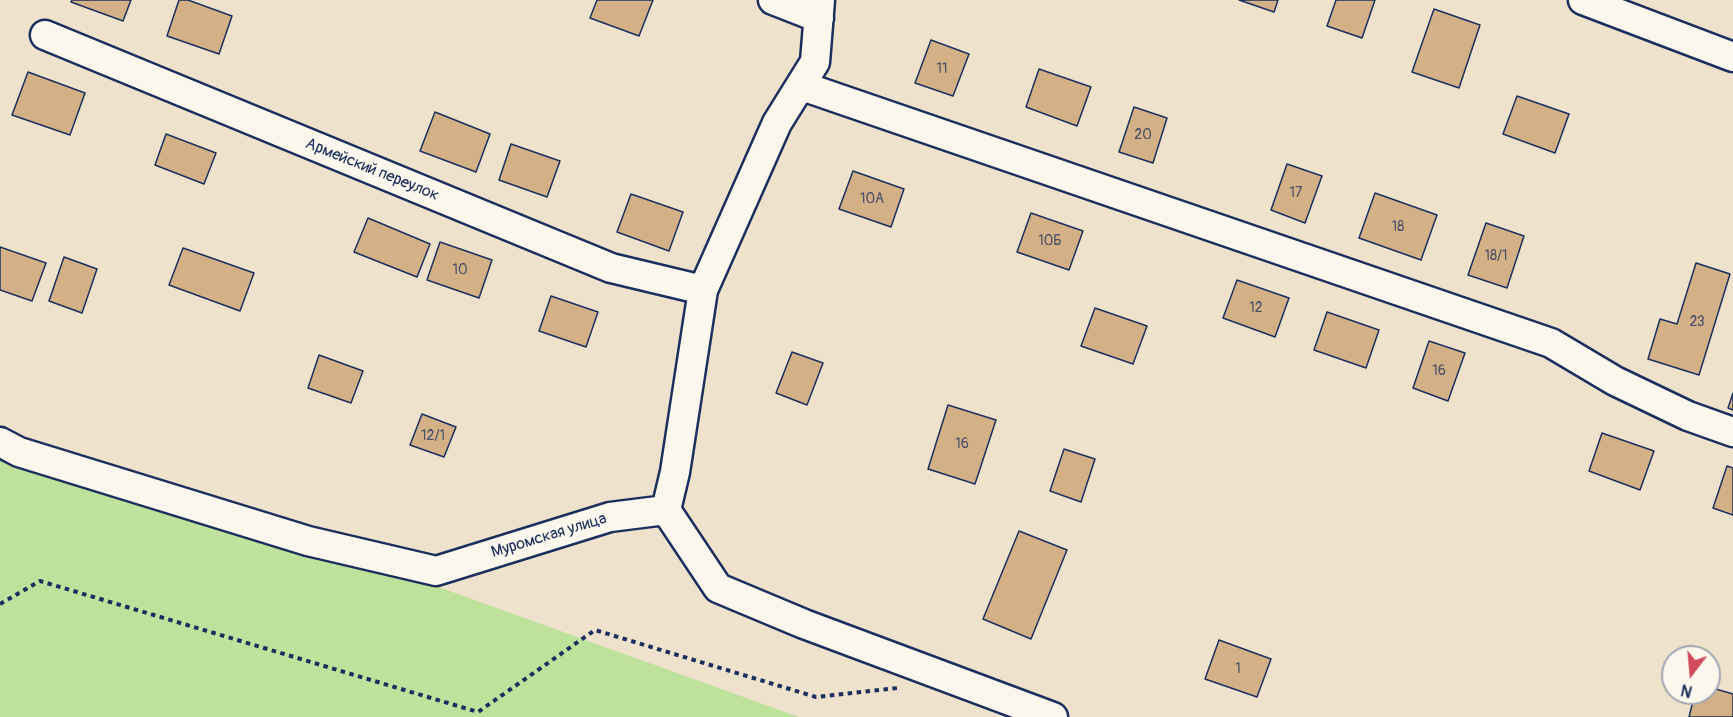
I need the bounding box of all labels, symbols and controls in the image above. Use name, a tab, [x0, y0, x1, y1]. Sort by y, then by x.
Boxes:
house number: 11	[937, 61, 947, 77]
house number: 20	[1134, 127, 1152, 143]
street label: Армейский переулок	[302, 134, 442, 206]
house number: 17	[1290, 185, 1302, 201]
house number: 10А	[860, 191, 884, 207]
house number: 18	[1392, 219, 1404, 235]
house number: 10Б	[1038, 233, 1062, 249]
house number: 18/1	[1484, 248, 1508, 264]
house number: 10	[452, 262, 468, 278]
house number: 12	[1249, 300, 1263, 316]
house number: 23	[1689, 314, 1705, 330]
house number: 16	[1432, 363, 1446, 379]
house number: 12/1	[421, 428, 445, 444]
house number: 16	[955, 436, 969, 452]
street label: Муромская улица	[489, 509, 609, 563]
north arrow	[1661, 645, 1721, 705]
house number: 1	[1235, 661, 1241, 677]
text: N	[1679, 679, 1695, 701]

